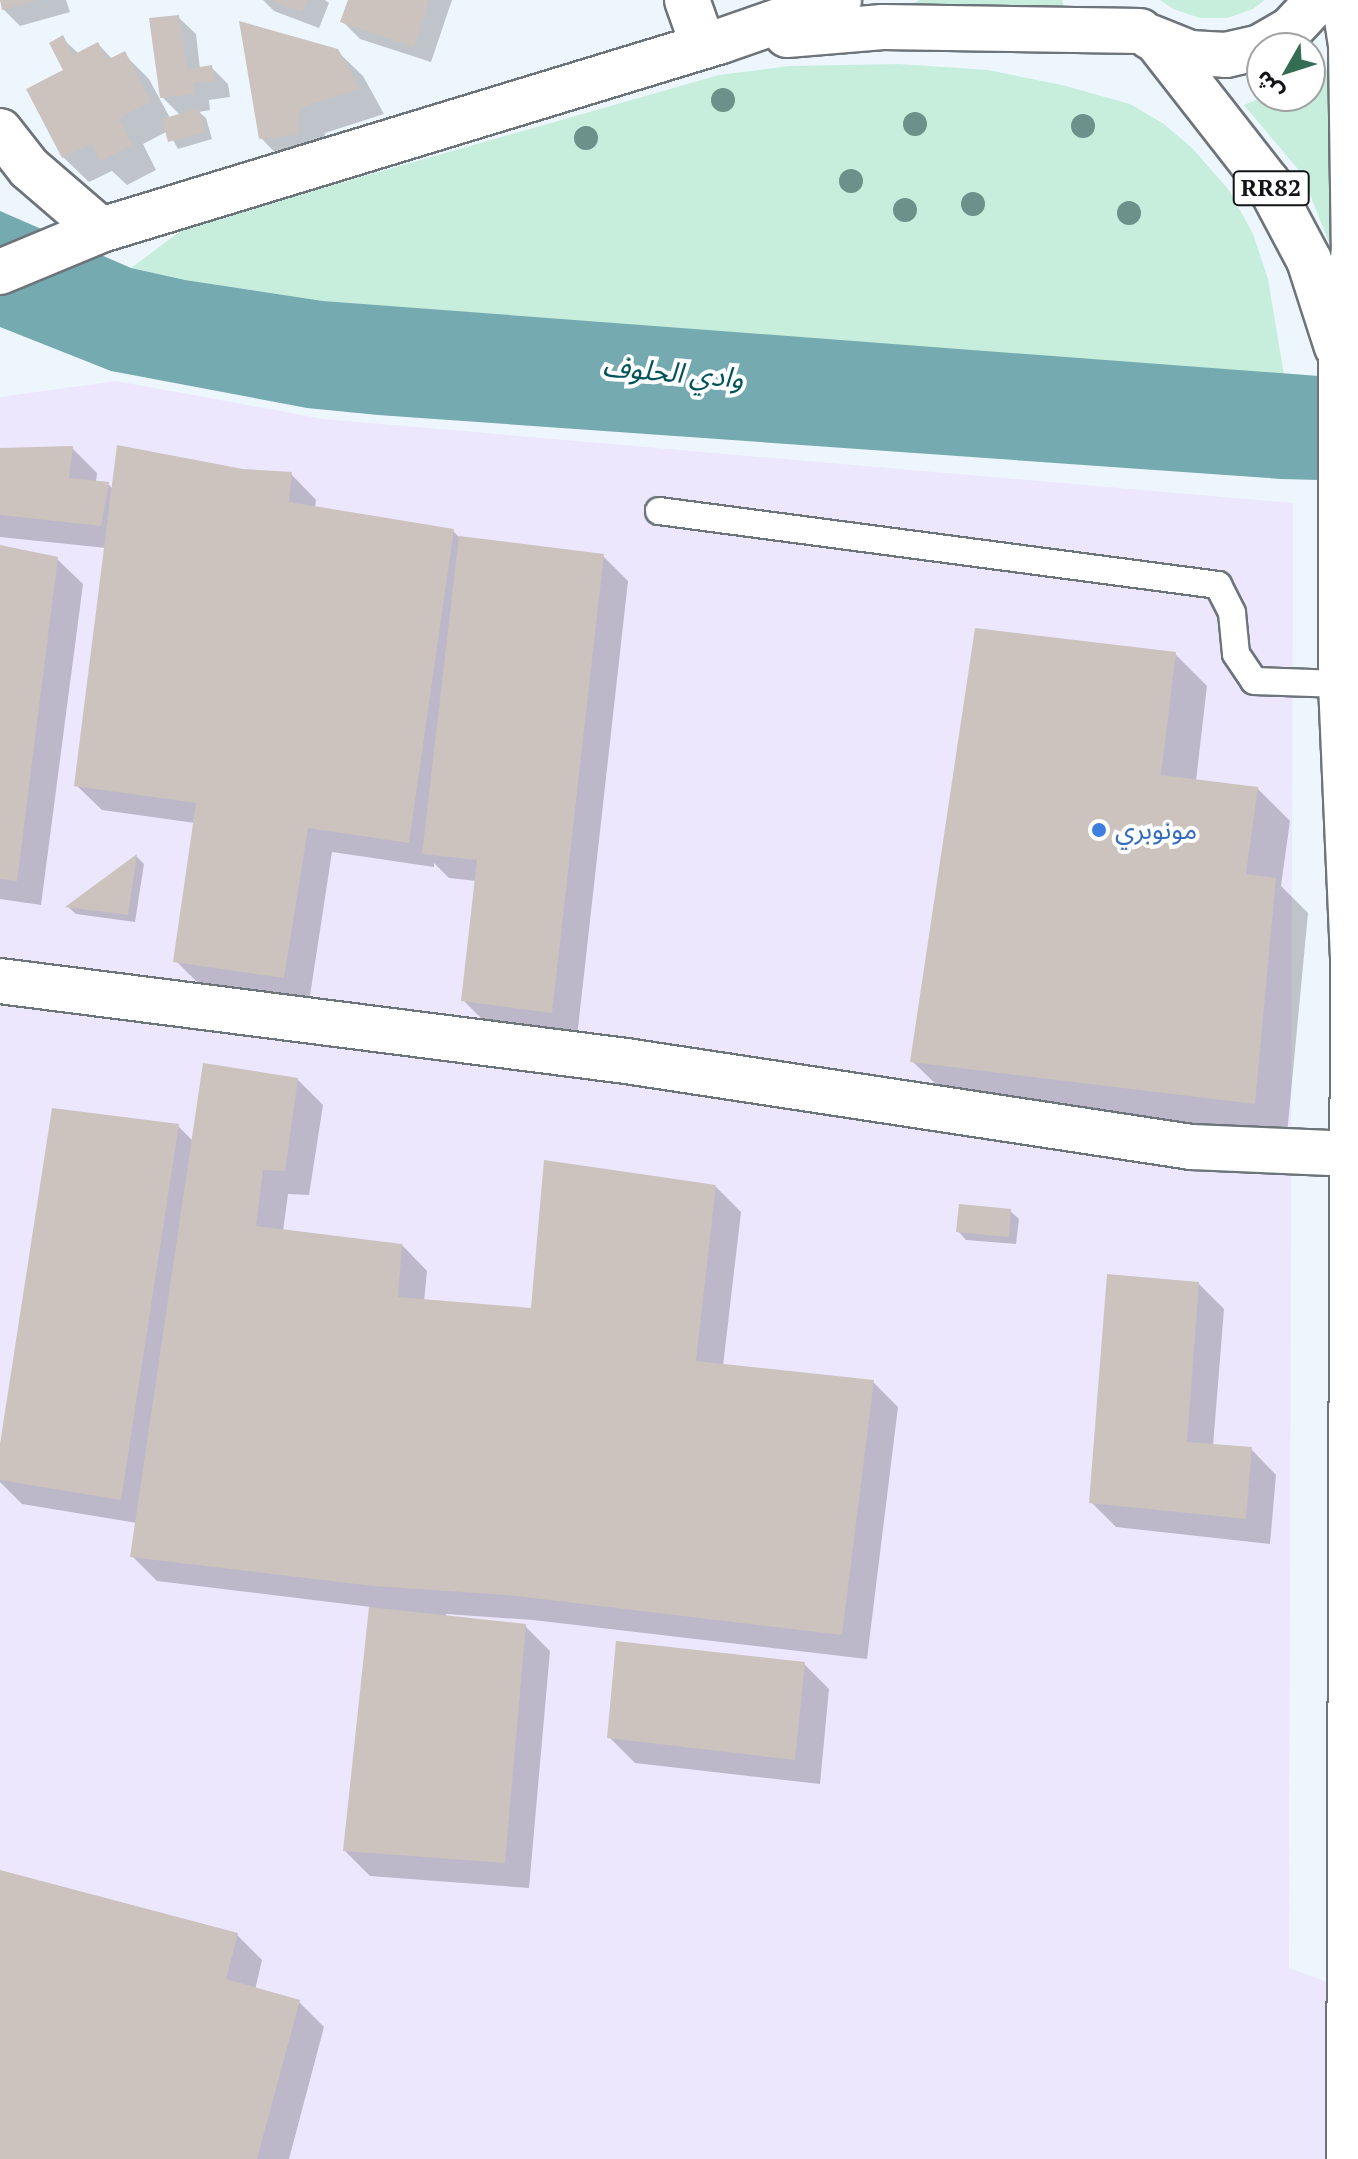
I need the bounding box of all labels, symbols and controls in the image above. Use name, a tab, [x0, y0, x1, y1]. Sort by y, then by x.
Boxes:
north arrow	[1246, 32, 1326, 112]
text: ش	[1248, 65, 1289, 107]
road number: RR82	[1231, 168, 1311, 208]
water label: وادي الحلوف	[601, 349, 745, 395]
place label: مونوبري	[1115, 814, 1197, 846]
marker: مونوبري	[1090, 821, 1108, 839]

